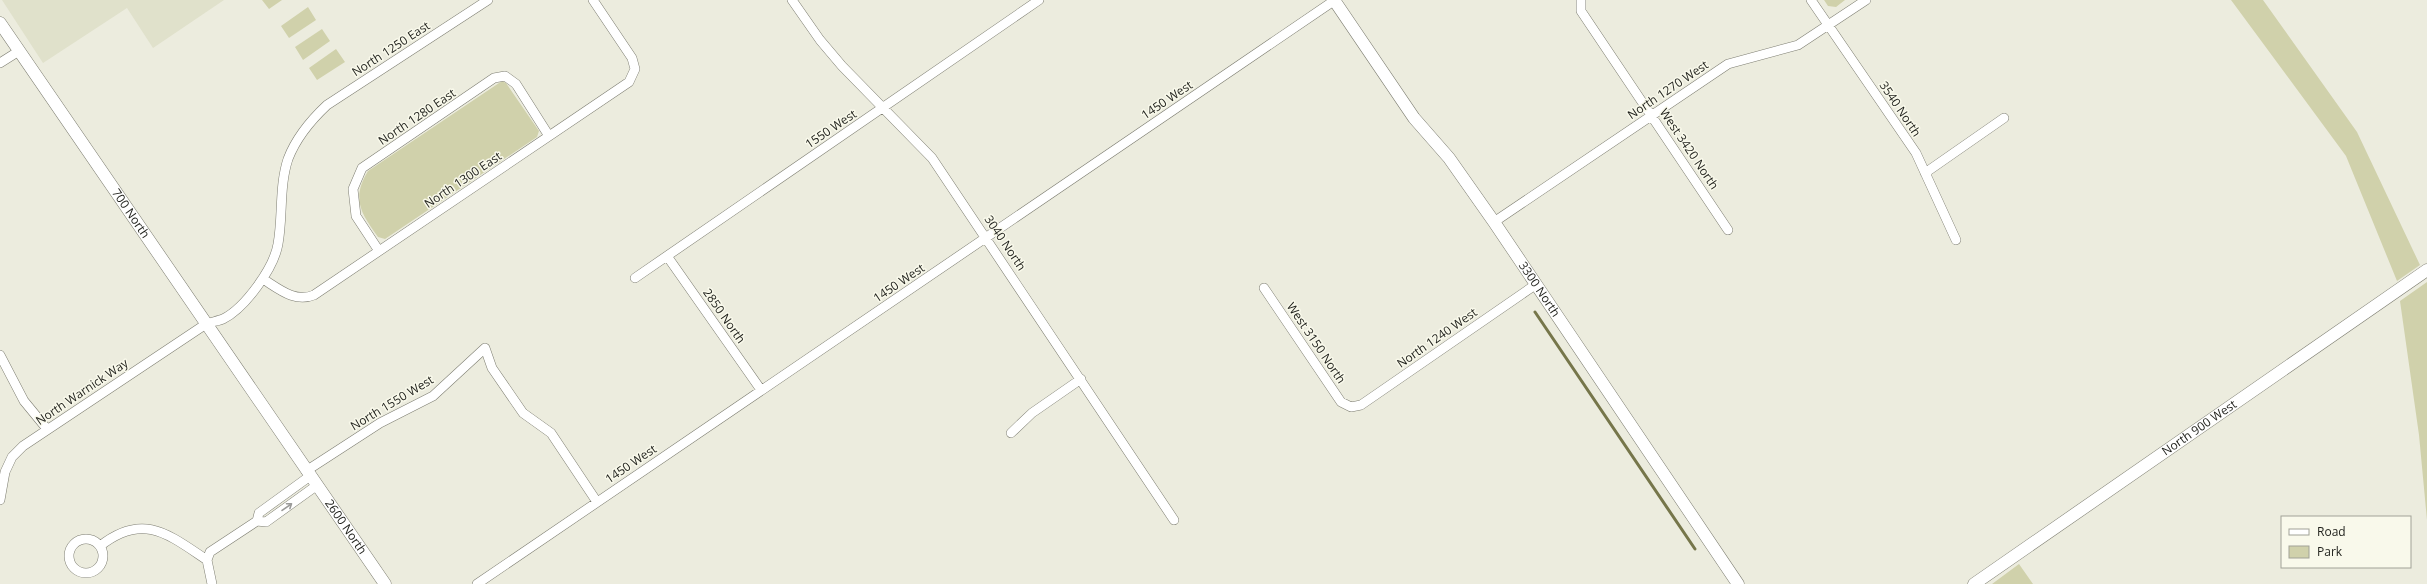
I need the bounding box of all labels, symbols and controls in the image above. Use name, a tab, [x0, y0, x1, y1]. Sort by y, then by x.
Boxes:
street label: North 1250 East	[348, 17, 433, 80]
street label: North 1270 West	[1624, 56, 1712, 123]
street label: 1450 West	[1138, 76, 1196, 123]
street label: 3540 North	[1876, 78, 1925, 140]
street label: North 1280 East	[375, 84, 459, 149]
street label: 1550 West	[802, 105, 860, 152]
street label: West 3420 North	[1656, 105, 1723, 193]
street label: North 1300 East	[421, 147, 505, 212]
street label: 700 North	[108, 185, 154, 241]
street label: 3040 North	[981, 212, 1030, 274]
street label: 3300 North	[1515, 258, 1564, 320]
street label: 1450 West	[870, 259, 928, 306]
street label: 2850 North	[699, 285, 750, 347]
street label: West 3150 North	[1283, 299, 1350, 387]
street label: North 1240 West	[1393, 304, 1480, 372]
street label: North Warnick Way	[32, 354, 132, 429]
street label: North 1550 West	[347, 371, 437, 434]
street label: North 900 West	[2158, 396, 2240, 459]
street label: 1450 West	[602, 440, 660, 487]
street label: 2600 North	[321, 496, 371, 557]
one-way arrow	[282, 503, 293, 511]
legend	[2281, 516, 2411, 568]
text: Road	[2317, 523, 2346, 540]
text: Park	[2317, 543, 2343, 560]

